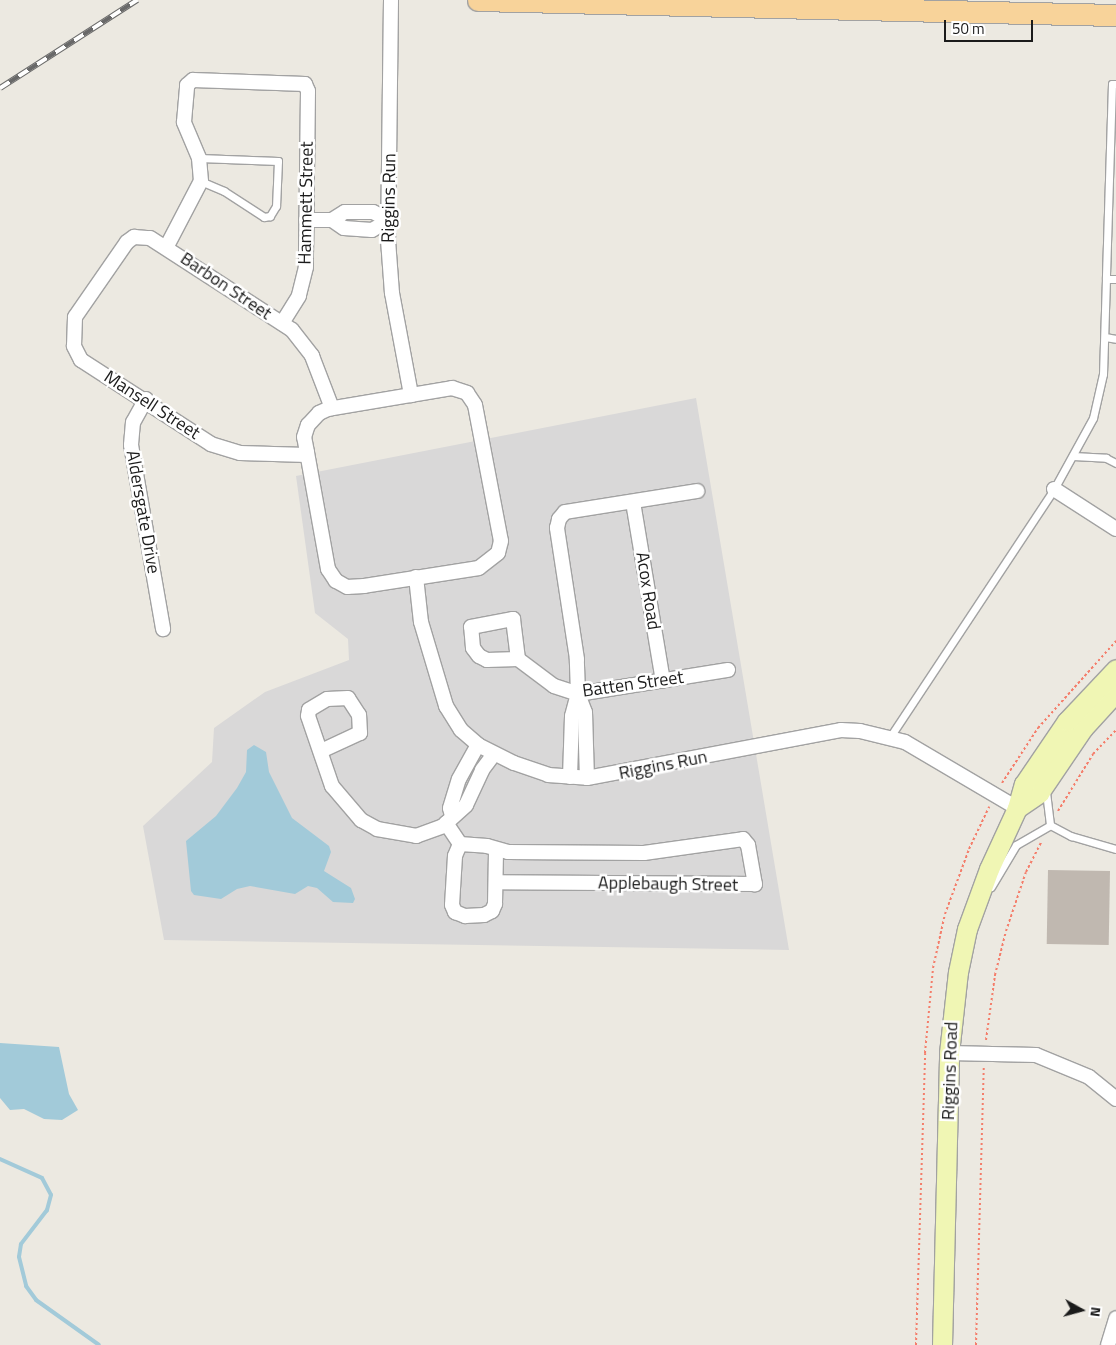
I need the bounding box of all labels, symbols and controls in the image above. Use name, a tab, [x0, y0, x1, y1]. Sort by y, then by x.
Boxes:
scale bar	[946, 10, 1035, 42]
text: 50 m	[952, 17, 985, 40]
street label: Hammett Street	[294, 141, 318, 265]
street label: Riggins Run	[377, 153, 401, 243]
street label: Barbon Street	[176, 248, 276, 324]
street label: Mansell Street	[100, 366, 204, 444]
street label: Aldersgate Drive	[122, 449, 164, 575]
street label: Acox Road	[631, 550, 665, 632]
street label: Batten Street	[581, 666, 685, 702]
street label: Riggins Run	[617, 746, 709, 784]
street label: Applebaugh Street	[598, 872, 738, 896]
street label: Riggins Road	[937, 1021, 963, 1121]
north arrow	[1056, 1285, 1106, 1335]
text: N	[1085, 1306, 1107, 1318]

